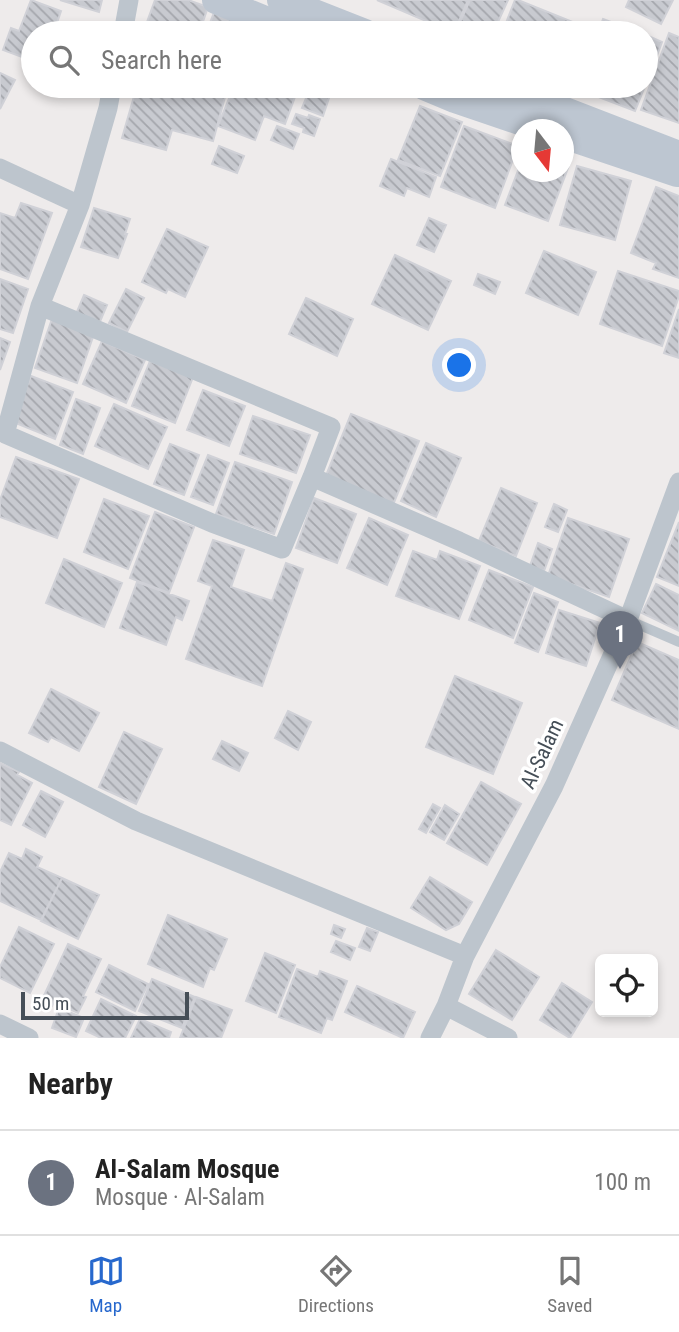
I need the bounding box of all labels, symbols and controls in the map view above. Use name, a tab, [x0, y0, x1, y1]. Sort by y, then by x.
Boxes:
search box	[21, 21, 658, 98]
icon: search	[45, 41, 83, 79]
text: Search here	[101, 45, 222, 75]
north arrow	[511, 119, 574, 182]
your location	[442, 348, 476, 382]
pin: 1	[597, 611, 643, 669]
street label: Al-Salam	[516, 715, 568, 793]
map controls	[595, 954, 658, 1017]
button: locate	[595, 954, 658, 1017]
scale bar	[21, 989, 189, 1021]
text: 50 m	[32, 992, 69, 1015]
text: Nearby	[28, 1066, 113, 1101]
text: Al-Salam Mosque	[95, 1154, 279, 1184]
text: 1	[45, 1169, 57, 1196]
text: 100 m	[594, 1169, 651, 1196]
text: Mosque · Al-Salam	[95, 1184, 265, 1211]
tab: Map	[87, 1252, 125, 1317]
tab: Directions	[298, 1252, 374, 1317]
tab: Saved	[547, 1252, 592, 1317]

